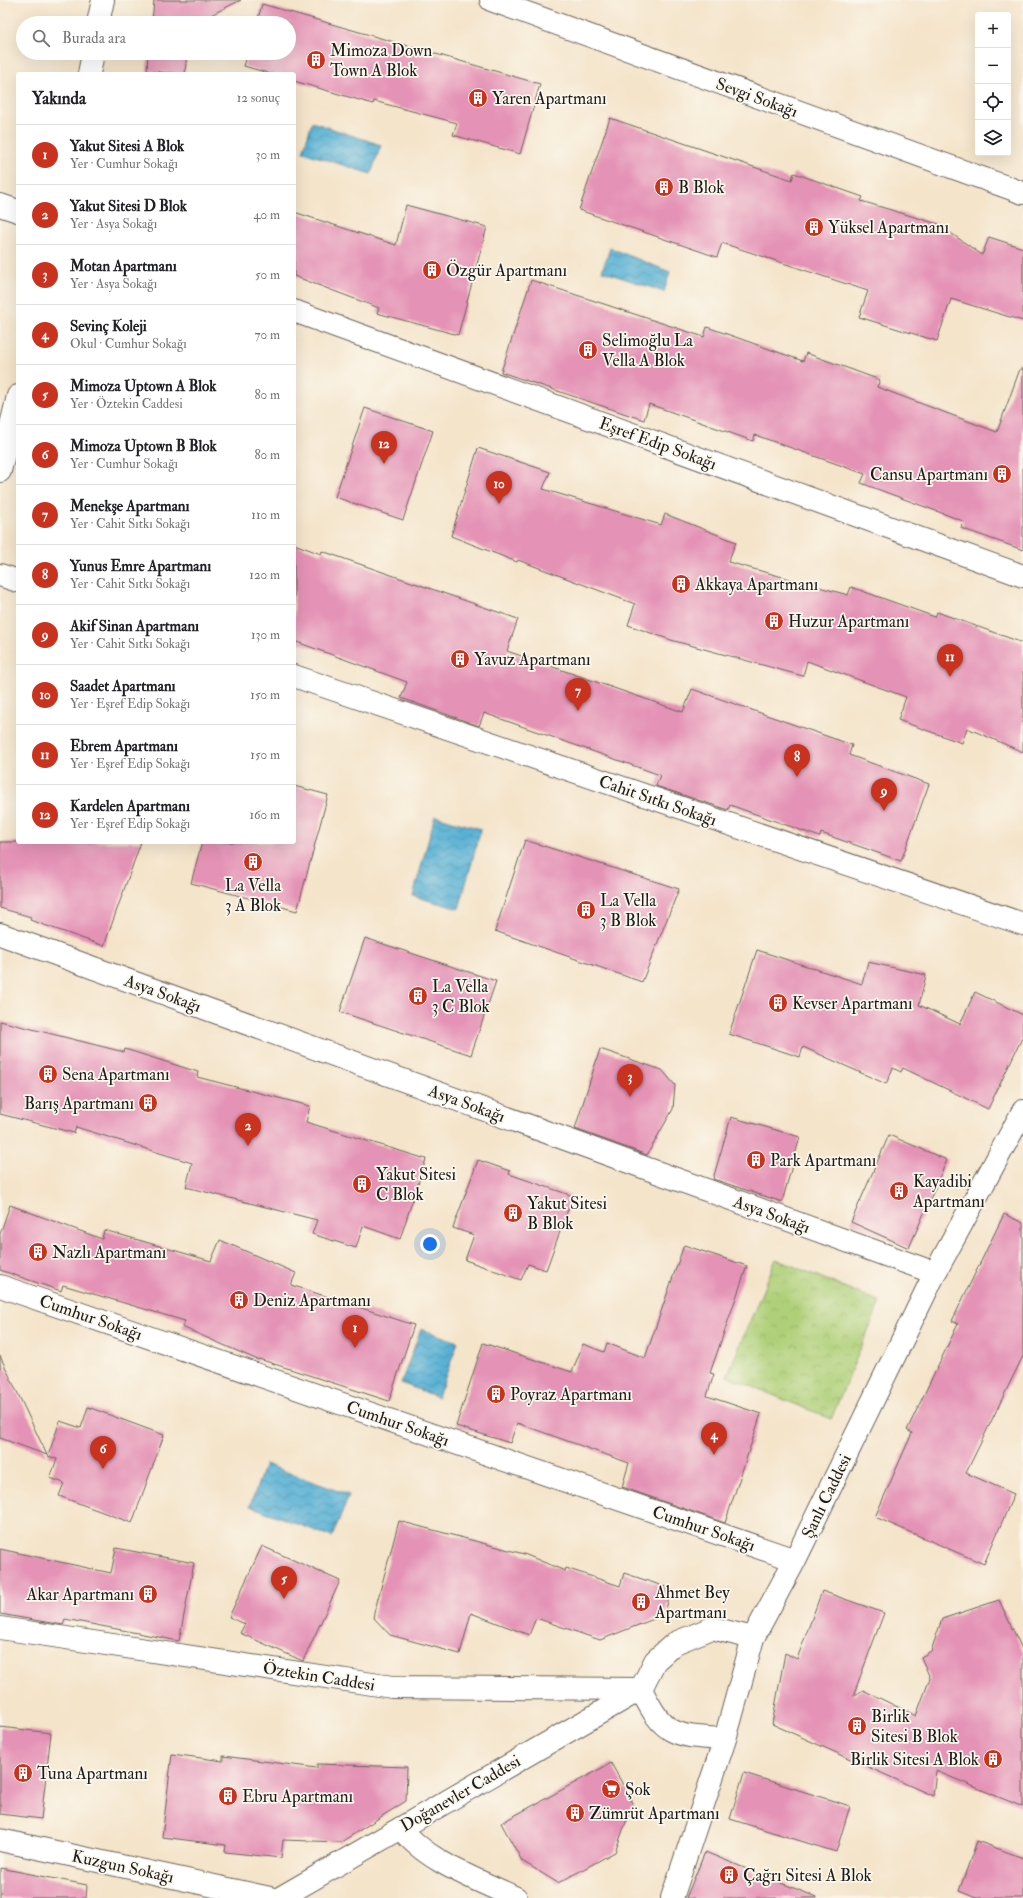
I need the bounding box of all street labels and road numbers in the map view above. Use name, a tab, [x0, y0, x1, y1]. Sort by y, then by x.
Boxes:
street label: Sevgi Sokağı	[713, 73, 801, 122]
street label: Eşref Edip Sokağı	[596, 413, 720, 476]
street label: Cahit Sıtkı Sokağı	[596, 771, 720, 831]
street label: Asya Sokağı	[120, 970, 204, 1018]
street label: Asya Sokağı	[424, 1080, 508, 1128]
street label: Asya Sokağı	[729, 1191, 813, 1239]
street label: Cumhur Sokağı	[37, 1290, 145, 1345]
street label: Cumhur Sokağı	[344, 1396, 452, 1451]
street label: Şanlı Caddesi	[797, 1450, 856, 1542]
street label: Cumhur Sokağı	[650, 1501, 758, 1556]
street label: Öztekin Caddesi	[261, 1656, 377, 1696]
street label: Doğanevler Caddesi	[396, 1750, 525, 1836]
street label: Kuzgun Sokağı	[70, 1845, 176, 1888]

